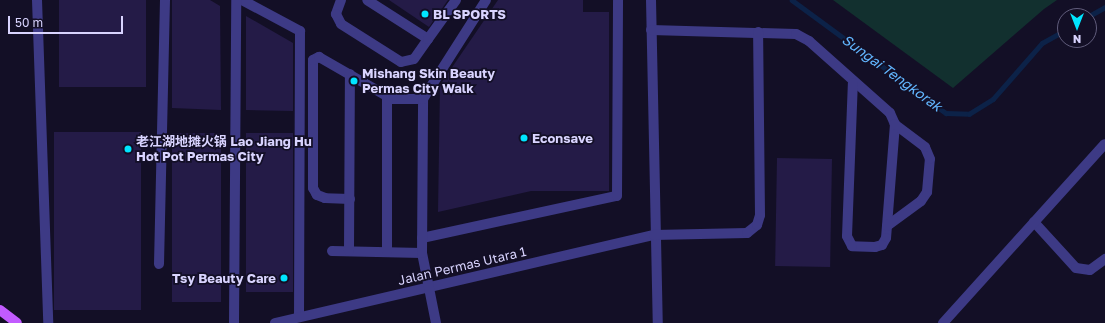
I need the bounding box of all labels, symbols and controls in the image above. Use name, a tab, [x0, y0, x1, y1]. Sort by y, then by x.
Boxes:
place label: BL SPORTS	[433, 6, 506, 22]
scale bar	[10, 8, 125, 34]
north arrow	[1057, 8, 1097, 48]
marker: BL SPORTS	[420, 9, 430, 19]
text: 50 m	[15, 15, 43, 30]
water label: Sungai Tengkorak	[839, 31, 945, 115]
text: N	[1073, 33, 1081, 46]
place label: Mishang Skin Beauty Permas City Walk	[362, 66, 495, 97]
marker: Mishang Skin Beauty Permas City Walk	[349, 76, 359, 86]
place label: Econsave	[532, 130, 593, 146]
marker: Econsave	[519, 133, 529, 143]
place label: 老江湖地摊火锅 Lao Jiang Hu Hot Pot Permas City	[136, 134, 312, 165]
marker: 老江湖地摊火锅 Lao Jiang Hu Hot Pot Permas City	[123, 144, 133, 154]
street label: Jalan Permas Utara 1	[396, 244, 528, 288]
place label: Tsy Beauty Care	[172, 270, 276, 286]
marker: Tsy Beauty Care	[279, 273, 289, 283]

